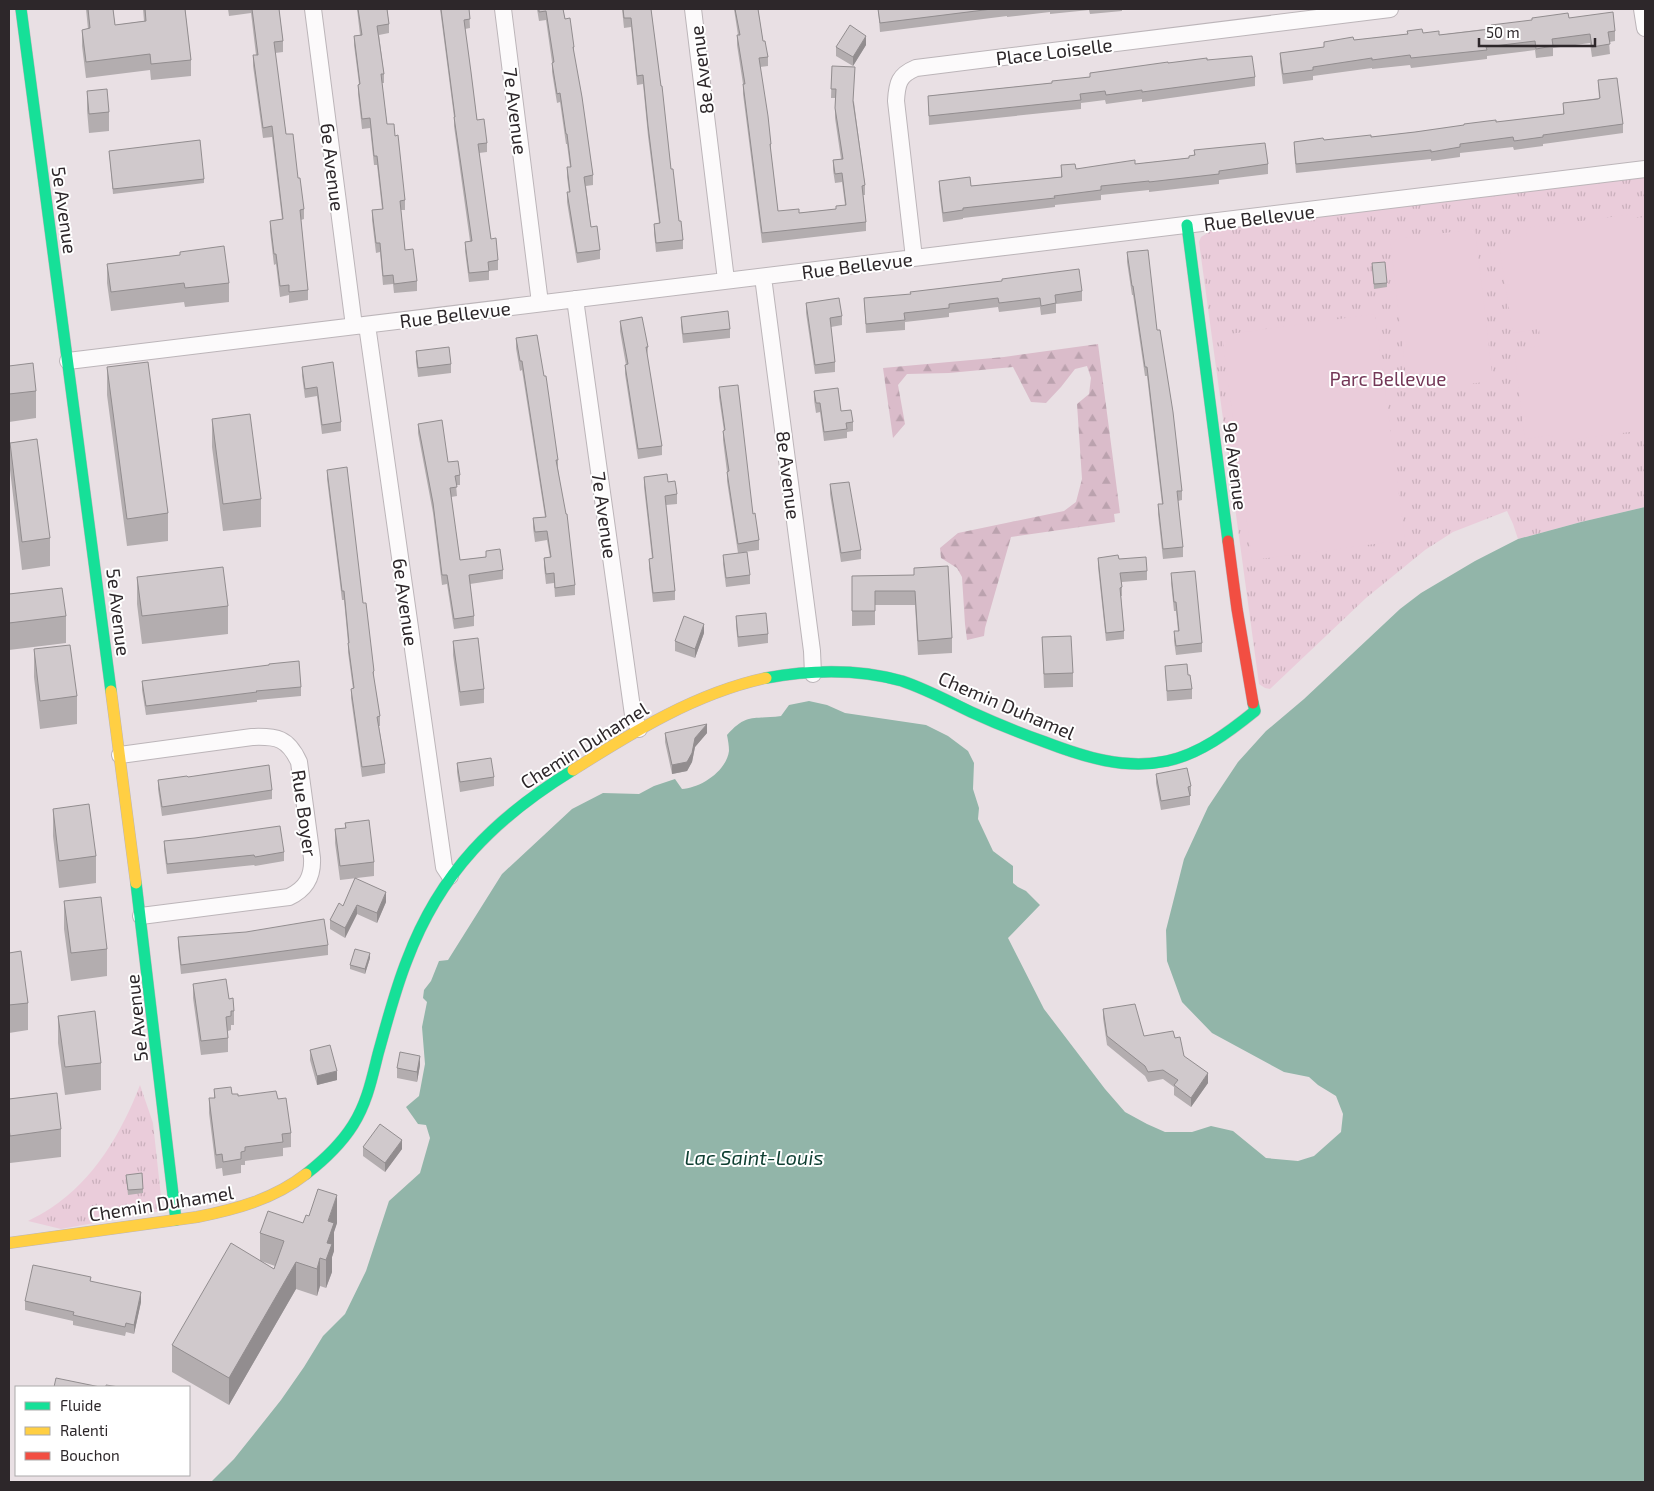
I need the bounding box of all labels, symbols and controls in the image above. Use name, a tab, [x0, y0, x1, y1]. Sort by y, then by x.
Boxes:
scale bar	[1479, 15, 1595, 47]
text: 50 m	[1486, 23, 1520, 41]
street label: 8e Avenue	[684, 24, 718, 116]
street label: Place Loiselle	[994, 32, 1114, 70]
street label: 7e Avenue	[499, 66, 533, 156]
street label: 6e Avenue	[316, 122, 350, 212]
street label: 5e Avenue	[47, 165, 83, 255]
street label: Rue Bellevue	[1202, 199, 1316, 235]
street label: Rue Bellevue	[800, 247, 914, 283]
street label: Rue Bellevue	[398, 296, 512, 332]
park label: Parc Bellevue	[1330, 367, 1446, 390]
street label: 9e Avenue	[1219, 421, 1253, 511]
street label: 8e Avenue	[772, 429, 806, 521]
street label: 7e Avenue	[588, 470, 622, 560]
street label: 6e Avenue	[388, 557, 424, 647]
street label: 5e Avenue	[102, 567, 136, 657]
street label: Chemin Duhamel	[935, 666, 1079, 744]
street label: Chemin Duhamel	[516, 696, 652, 793]
street label: Rue Boyer	[288, 768, 323, 858]
street label: 5e Avenue	[120, 973, 152, 1063]
water label: Lac Saint-Louis	[684, 1145, 824, 1169]
street label: Chemin Duhamel	[87, 1180, 235, 1226]
legend	[15, 1386, 190, 1476]
text: Fluide	[60, 1396, 101, 1414]
text: Ralenti	[60, 1421, 108, 1439]
text: Bouchon	[60, 1446, 120, 1464]

